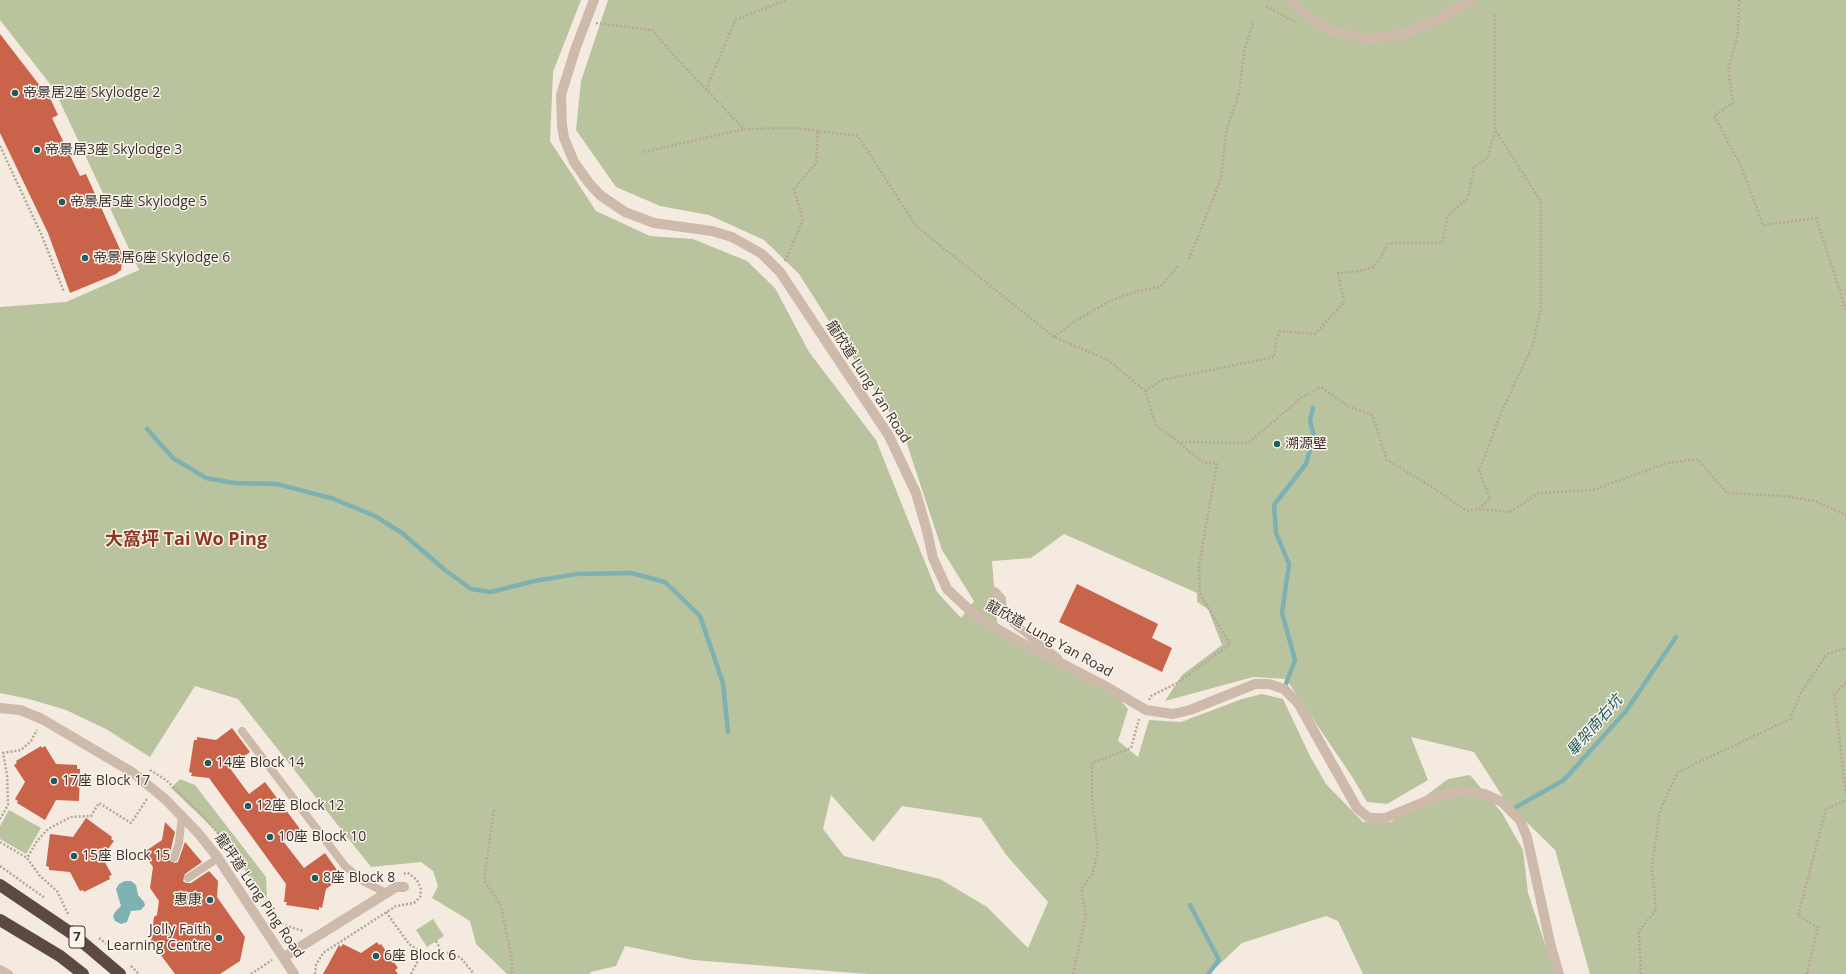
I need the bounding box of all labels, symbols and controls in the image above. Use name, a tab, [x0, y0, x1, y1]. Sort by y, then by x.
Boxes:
place label: 帝景居2座 Skylodge 2	[23, 85, 160, 101]
marker: 帝景居2座 Skylodge 2	[10, 88, 20, 98]
place label: 帝景居3座 Skylodge 3	[45, 142, 182, 158]
marker: 帝景居3座 Skylodge 3	[32, 145, 42, 155]
place label: 帝景居5座 Skylodge 5	[70, 194, 207, 210]
marker: 帝景居5座 Skylodge 5	[57, 197, 67, 207]
place label: 帝景居6座 Skylodge 6	[93, 250, 230, 266]
marker: 帝景居6座 Skylodge 6	[80, 253, 90, 263]
street label: 龍欣道 Lung Yan Road	[822, 318, 914, 446]
place label: 溯源壁	[1285, 436, 1327, 452]
marker: 溯源壁	[1272, 439, 1282, 449]
district label: 大窩坪 Tai Wo Ping	[105, 529, 267, 551]
street label: 龍欣道 Lung Yan Road	[983, 597, 1115, 681]
water label: 畢架南右坑	[1564, 692, 1626, 760]
place label: 14座 Block 14	[216, 755, 304, 771]
marker: 14座 Block 14	[203, 758, 213, 768]
place label: 17座 Block 17	[62, 773, 150, 789]
marker: 17座 Block 17	[49, 776, 59, 786]
place label: 12座 Block 12	[256, 798, 344, 814]
marker: 12座 Block 12	[243, 801, 253, 811]
place label: 10座 Block 10	[278, 829, 366, 845]
street label: 龍坪道 Lung Ping Road	[211, 831, 307, 961]
marker: 10座 Block 10	[265, 832, 275, 842]
place label: 15座 Block 15	[82, 848, 170, 864]
marker: 15座 Block 15	[69, 851, 79, 861]
place label: 8座 Block 8	[323, 870, 395, 886]
marker: 8座 Block 8	[310, 873, 320, 883]
place label: 惠康	[174, 892, 202, 908]
marker: 惠康	[205, 895, 215, 905]
place label: Jolly Faith Learning Centre	[107, 922, 211, 954]
road number: 7	[69, 926, 85, 948]
marker: Jolly Faith Learning Centre	[214, 933, 224, 943]
place label: 6座 Block 6	[384, 948, 456, 964]
marker: 6座 Block 6	[371, 951, 381, 961]

